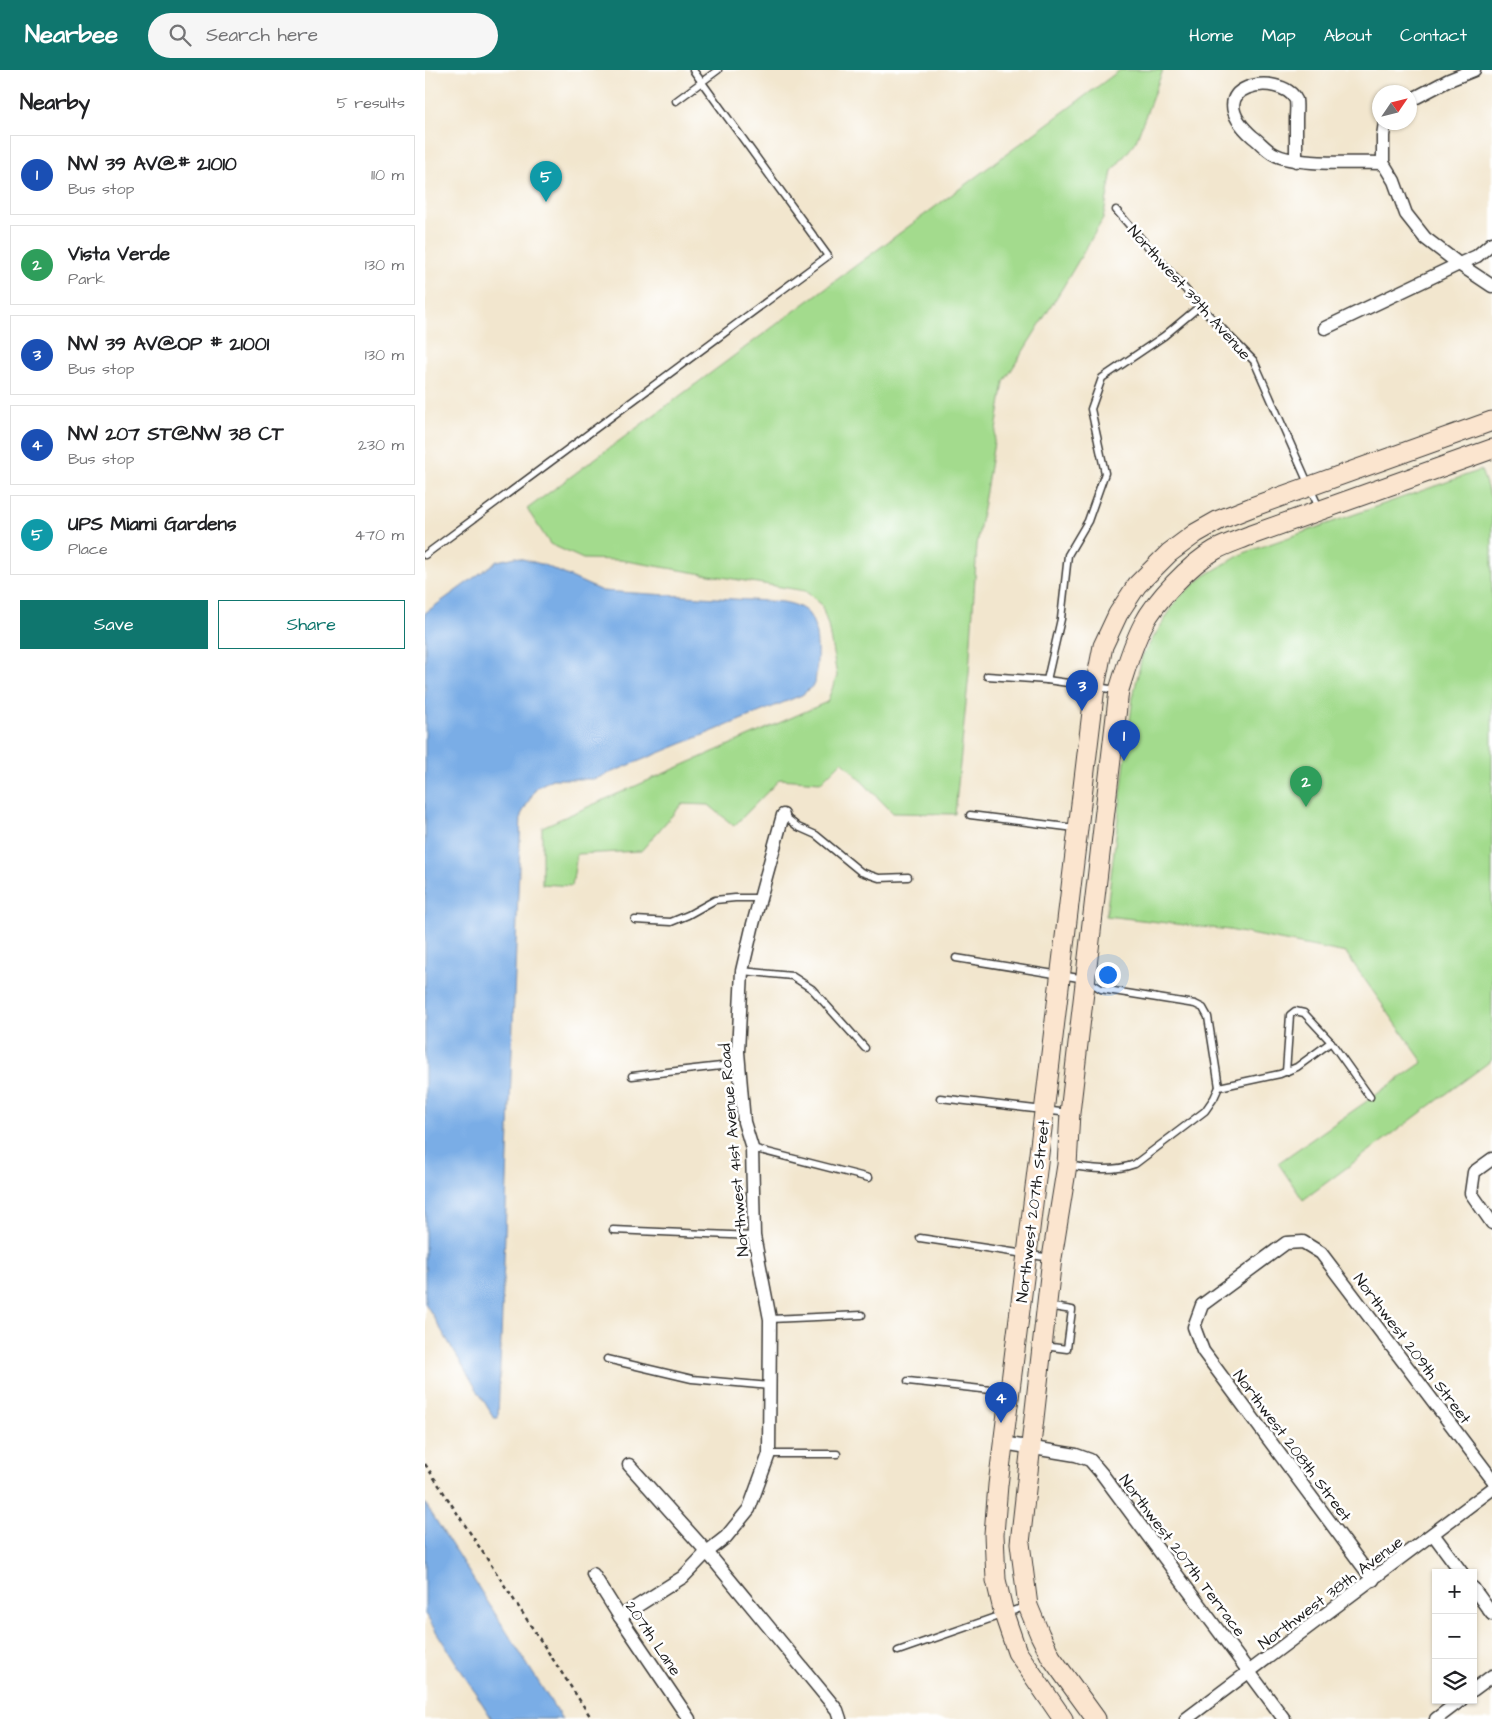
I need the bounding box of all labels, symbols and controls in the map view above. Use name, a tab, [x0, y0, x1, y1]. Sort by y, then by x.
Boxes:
search box	[148, 13, 498, 58]
text: Nearbee	[25, 18, 118, 52]
icon: search	[166, 21, 194, 49]
text: Search here	[206, 22, 318, 49]
text: Home	[1189, 23, 1234, 48]
text: Map	[1262, 23, 1296, 48]
text: About	[1324, 23, 1372, 48]
text: Contact	[1400, 23, 1467, 48]
north arrow	[1372, 85, 1417, 130]
text: Nearby	[20, 88, 90, 117]
text: 5 results	[337, 92, 405, 114]
text: NW 39 AV@# 21010	[68, 151, 237, 178]
pin: 5	[530, 161, 562, 202]
text: 1	[36, 164, 38, 186]
text: 110 m	[371, 164, 404, 186]
text: Bus stop	[68, 178, 134, 200]
street label: Northwest 39th Avenue	[1123, 220, 1256, 365]
text: Vista Verde	[68, 241, 170, 268]
text: 2	[32, 254, 42, 276]
text: 130 m	[365, 254, 404, 276]
text: Park	[68, 268, 105, 290]
text: NW 39 AV@OP # 21001	[68, 331, 269, 358]
text: 3	[33, 344, 41, 366]
text: 130 m	[365, 344, 404, 366]
text: Bus stop	[68, 358, 134, 380]
text: NW 207 ST@NW 38 CT	[68, 421, 284, 448]
text: 4	[32, 434, 42, 456]
text: 230 m	[358, 434, 404, 456]
text: Bus stop	[68, 448, 134, 470]
text: UPS Miami Gardens	[68, 511, 237, 538]
text: 5	[31, 524, 43, 546]
text: 470 m	[354, 524, 404, 546]
text: Place	[68, 538, 108, 560]
button: Save	[20, 600, 208, 649]
button: Share	[218, 600, 405, 649]
pin: 3	[1066, 670, 1098, 711]
pin: 1	[1108, 720, 1140, 761]
pin: 2	[1290, 766, 1322, 807]
your location	[1095, 962, 1121, 988]
street label: Northwest 41st Avenue Road	[714, 1042, 754, 1257]
street label: Northwest 207th Street	[1011, 1118, 1055, 1304]
street label: Northwest 209th Street	[1348, 1269, 1476, 1429]
street label: Northwest 208th Street	[1228, 1365, 1357, 1526]
pin: 4	[985, 1382, 1017, 1423]
street label: Northwest 207th Terrace	[1114, 1470, 1251, 1641]
street label: Northwest 38th Avenue	[1254, 1531, 1408, 1655]
map controls	[1432, 1569, 1477, 1704]
button: +	[1432, 1569, 1477, 1614]
street label: 207th Lane	[620, 1597, 686, 1681]
button: −	[1432, 1614, 1477, 1659]
button: layers	[1432, 1659, 1477, 1704]

